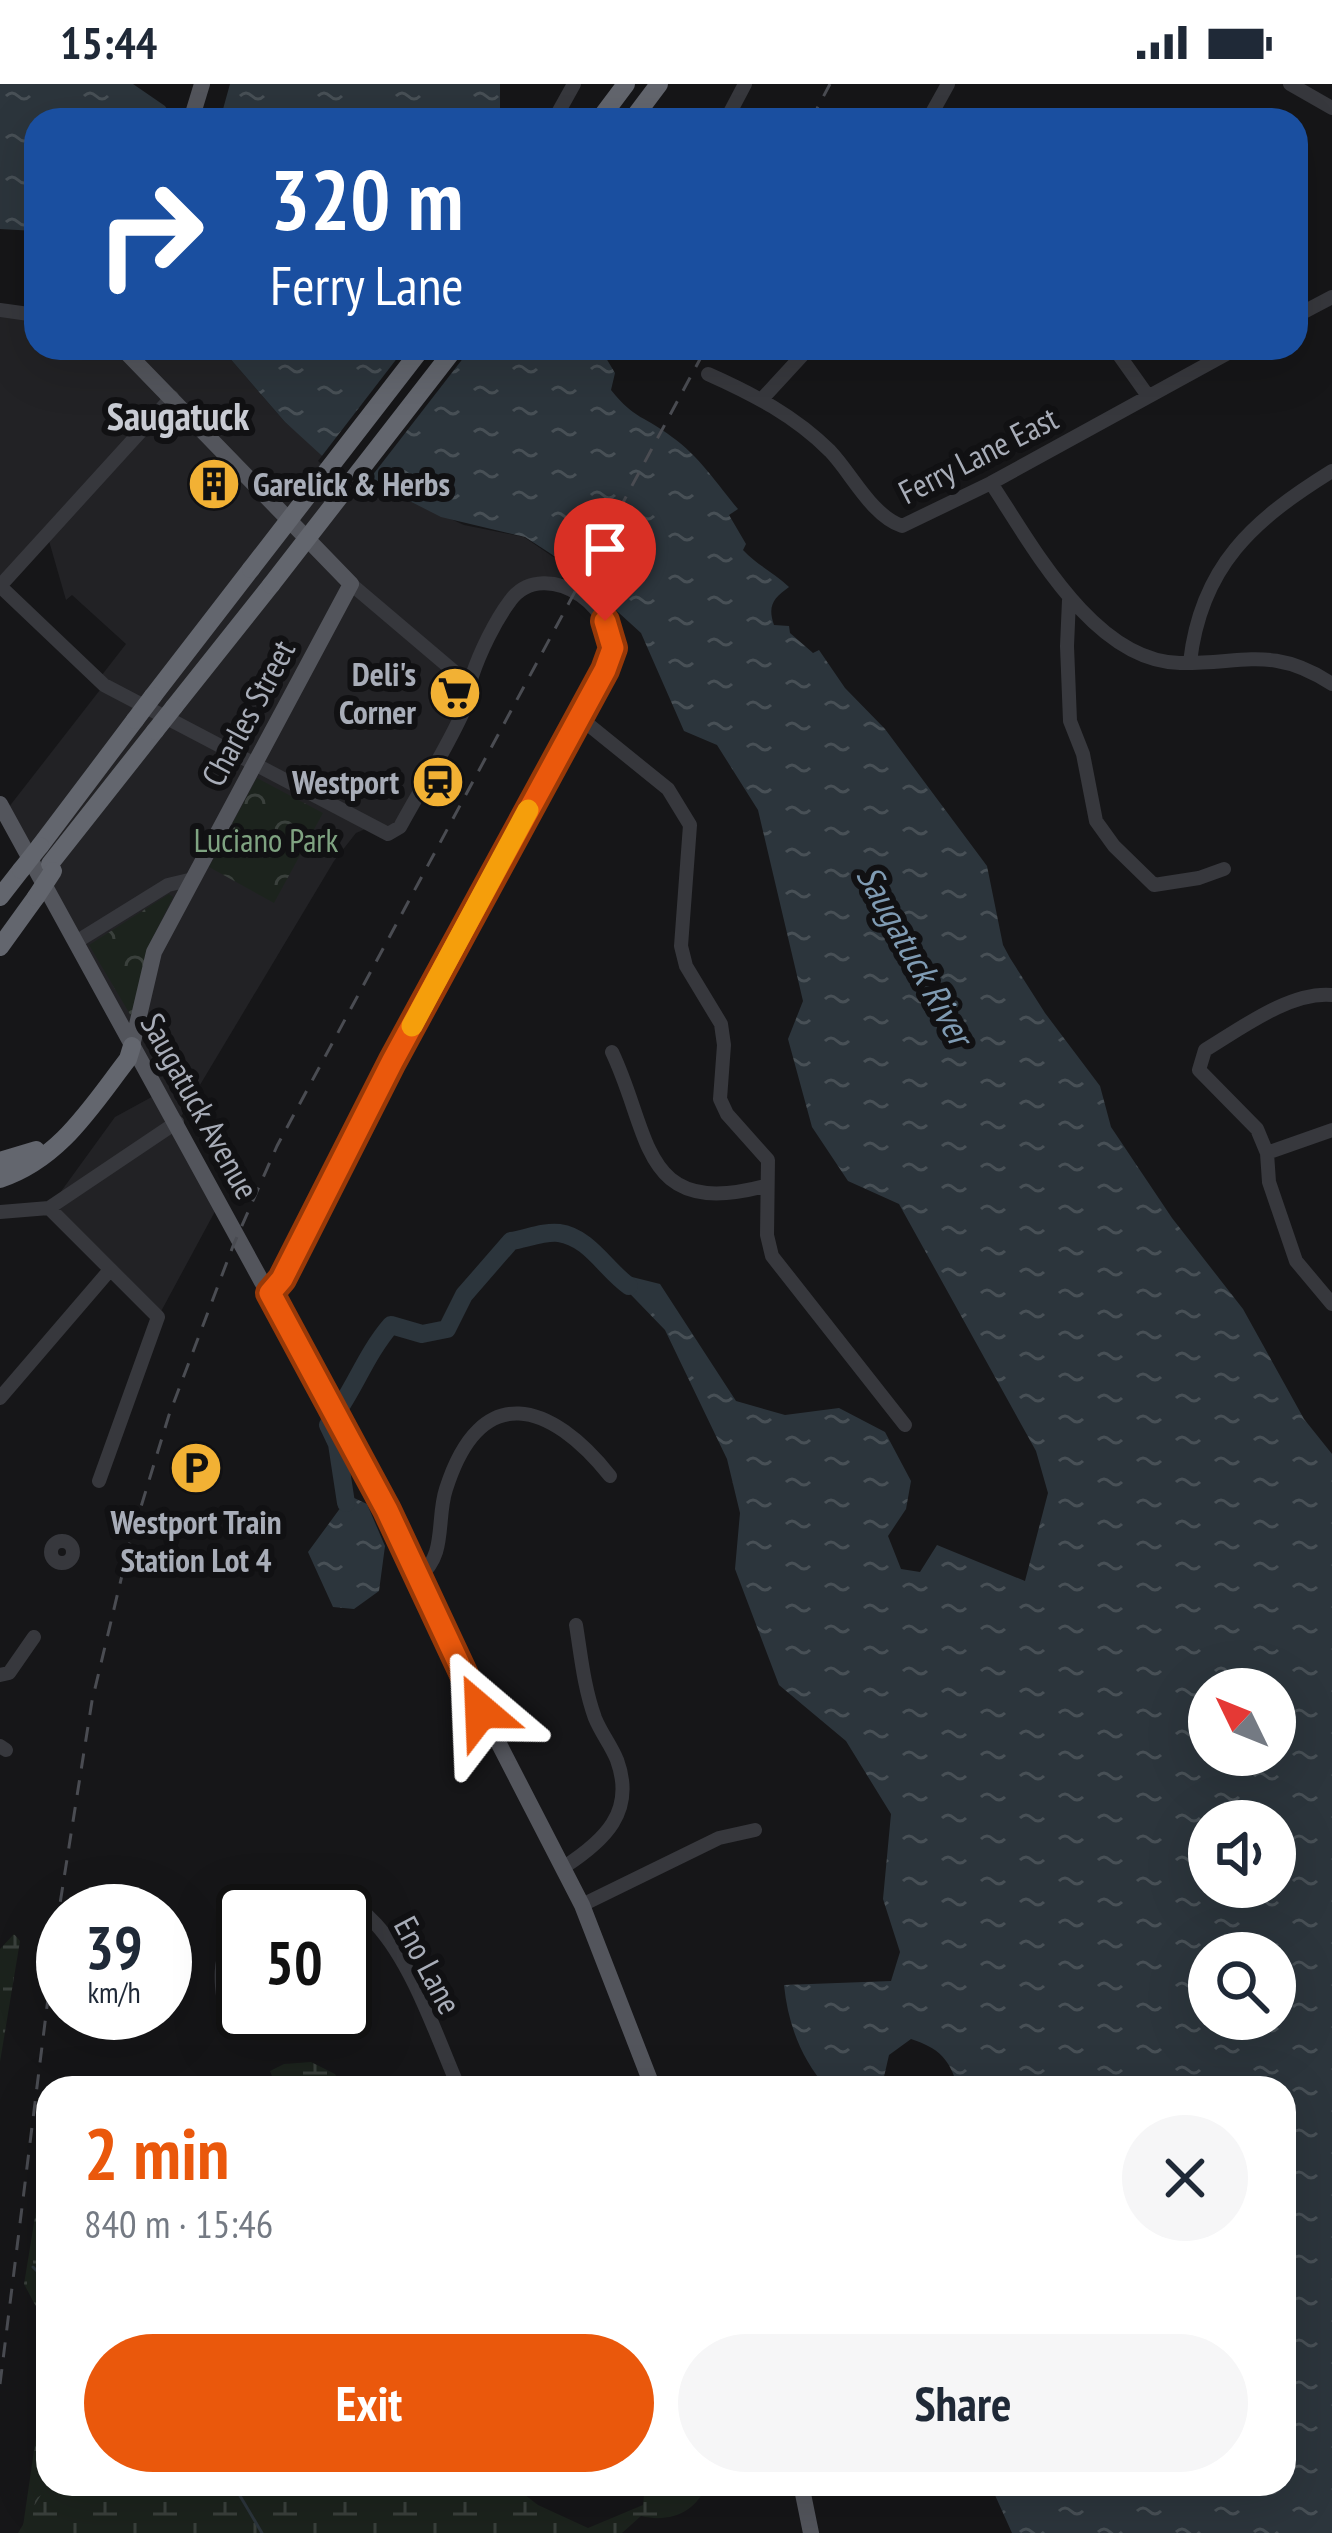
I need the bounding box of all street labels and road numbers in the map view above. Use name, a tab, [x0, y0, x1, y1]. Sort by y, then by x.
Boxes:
street label: Ferry Lane East	[891, 396, 1065, 513]
street label: Charles Street	[191, 632, 304, 793]
street label: Saugatuck Avenue	[132, 1005, 269, 1206]
street label: Eno Lane	[385, 1909, 472, 2021]

